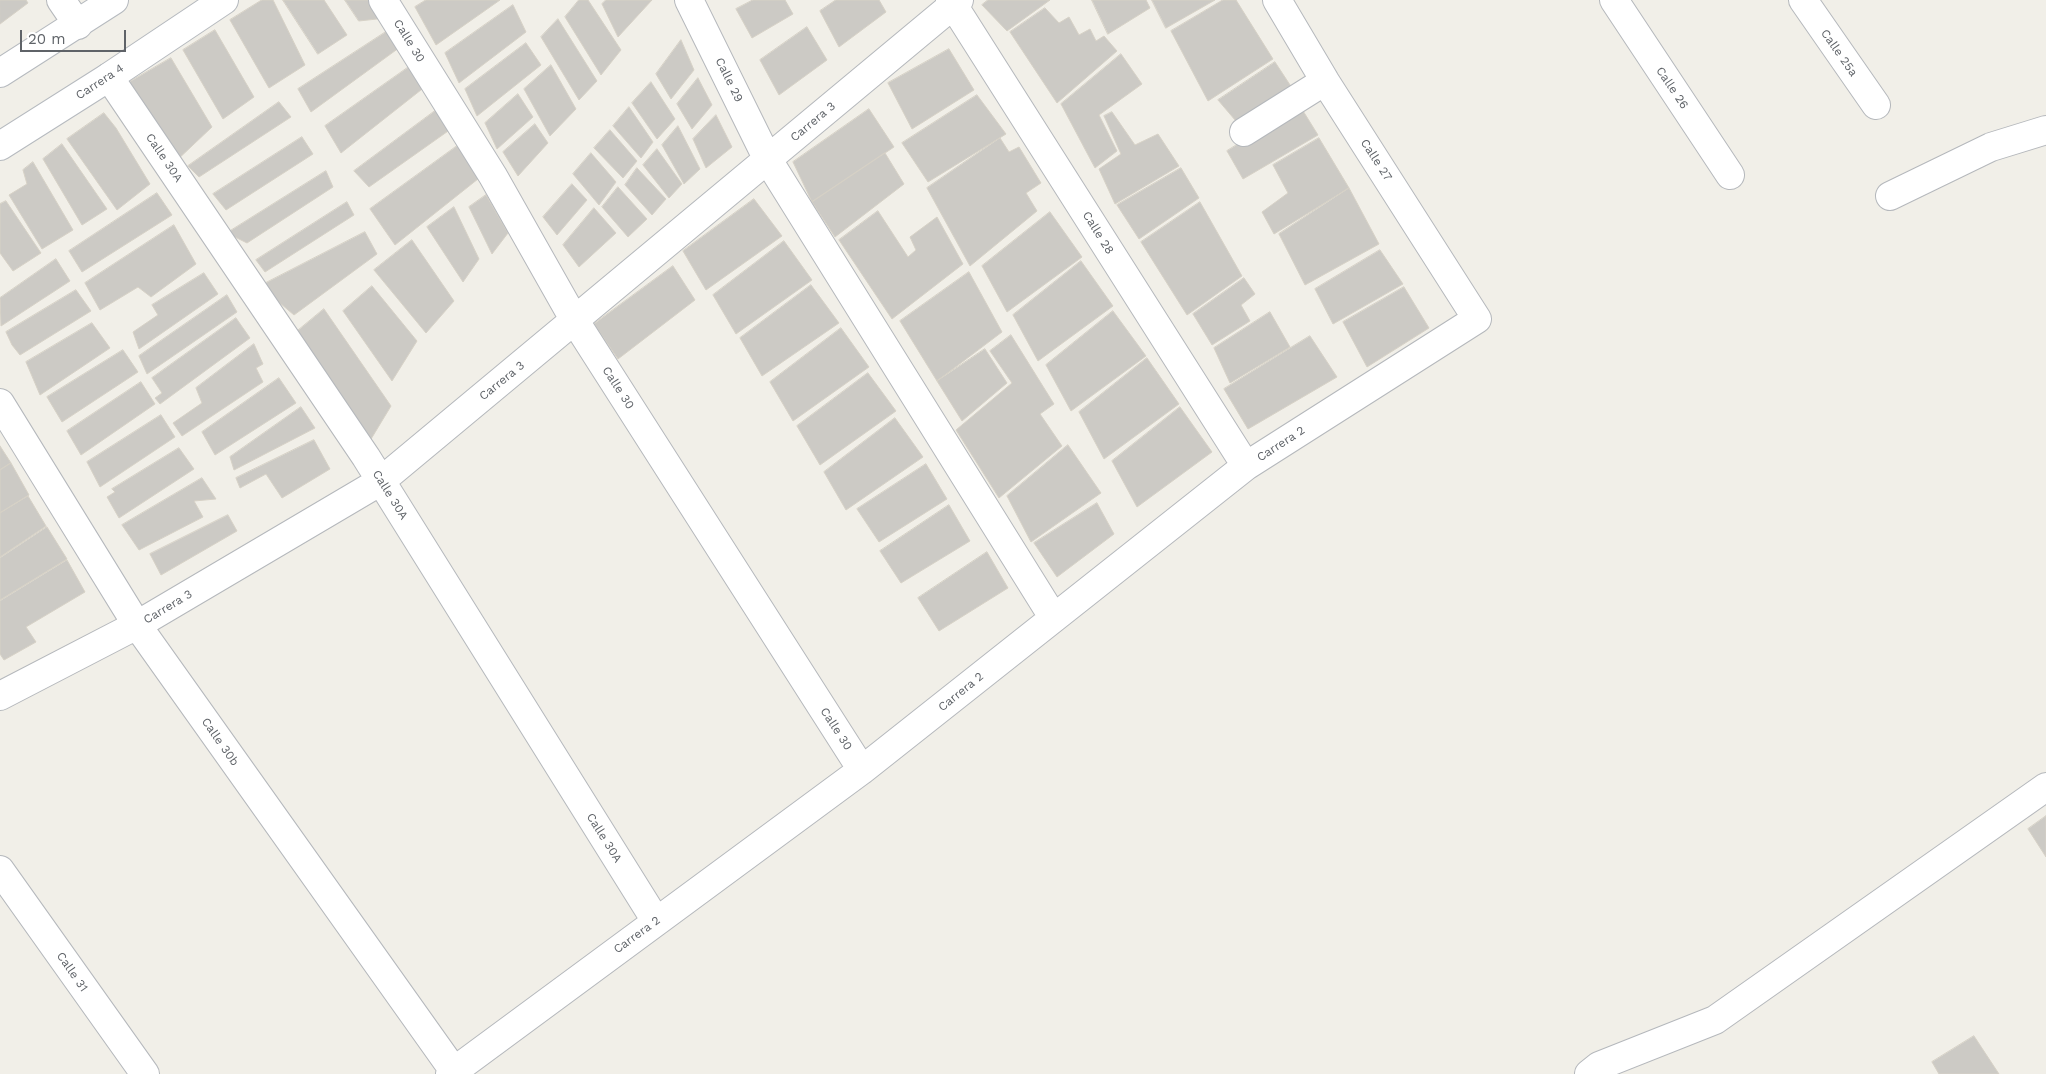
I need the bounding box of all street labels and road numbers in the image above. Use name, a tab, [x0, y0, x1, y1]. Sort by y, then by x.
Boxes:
street label: Calle 30	[390, 17, 428, 65]
street label: Calle 25a	[1818, 27, 1860, 79]
street label: Calle 29	[712, 55, 746, 105]
street label: Carrera 4	[73, 61, 127, 103]
street label: Calle 26	[1653, 64, 1691, 112]
street label: Carrera 3	[788, 99, 838, 145]
street label: Calle 30A	[142, 131, 186, 185]
street label: Calle 27	[1357, 136, 1395, 184]
street label: Calle 28	[1079, 209, 1117, 257]
street label: Carrera 3	[476, 358, 528, 404]
street label: Calle 30	[599, 364, 637, 412]
street label: Carrera 2	[1254, 423, 1308, 465]
street label: Calle 30A	[369, 468, 411, 522]
street label: Carrera 3	[141, 587, 195, 627]
street label: Carrera 2	[935, 669, 987, 715]
street label: Calle 30	[817, 705, 855, 753]
street label: Calle 30b	[198, 715, 242, 769]
street label: Calle 30A	[583, 811, 625, 865]
street label: Carrera 2	[611, 913, 663, 957]
street label: Calle 31	[53, 949, 91, 995]

